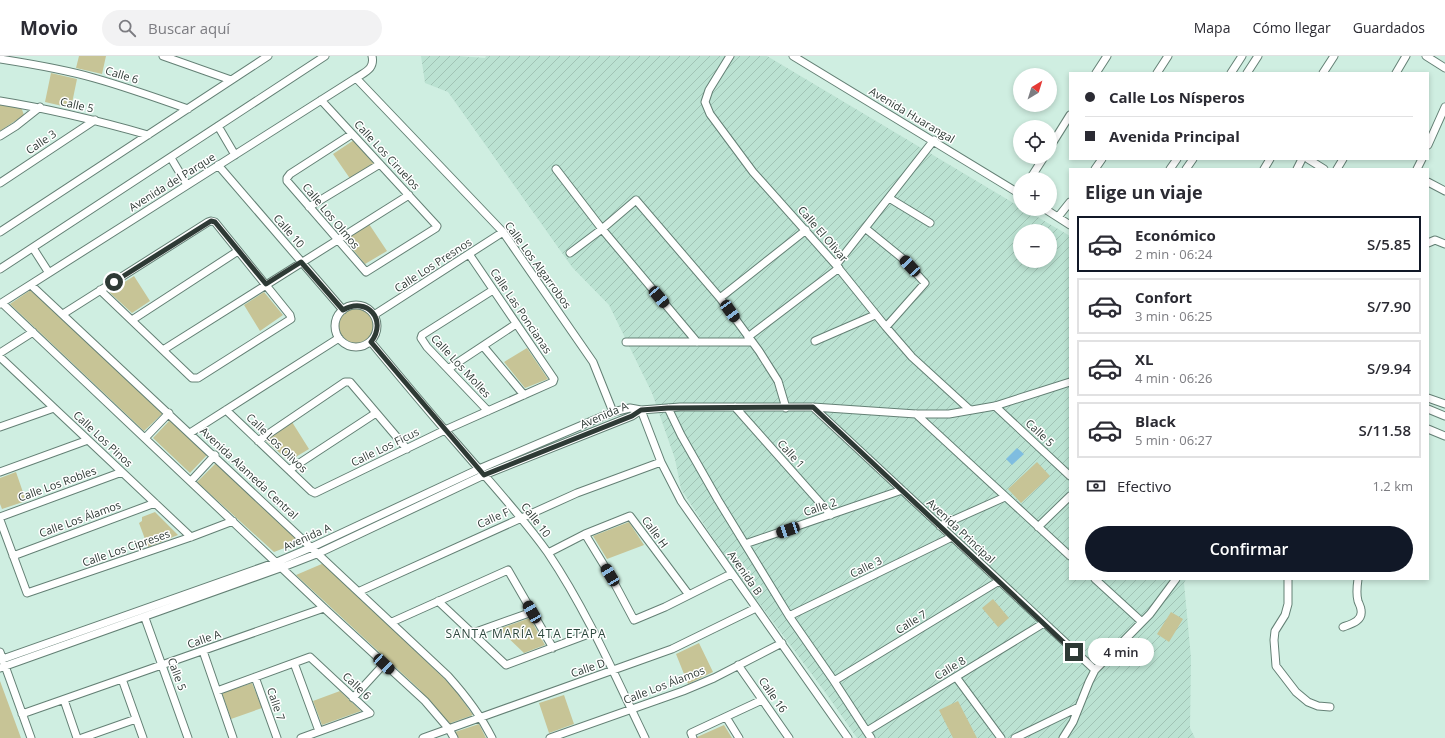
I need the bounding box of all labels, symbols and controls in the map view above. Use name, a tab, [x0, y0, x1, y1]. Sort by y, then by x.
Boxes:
search box	[102, 10, 382, 46]
text: Movio	[20, 15, 78, 41]
icon: search	[116, 17, 138, 39]
text: Buscar aquí	[148, 18, 230, 38]
text: Mapa	[1194, 18, 1230, 37]
text: Cómo llegar	[1252, 18, 1331, 37]
text: Guardados	[1353, 18, 1425, 37]
street label: Calle 6	[104, 62, 141, 87]
north arrow	[1013, 68, 1057, 112]
map controls	[1013, 68, 1057, 268]
street label: Avenida Huarangal	[867, 83, 958, 146]
text: Calle Los Nísperos	[1109, 87, 1245, 107]
street label: Calle 5	[59, 93, 95, 116]
street label: Calle Los Ciruelos	[351, 117, 423, 193]
button: locate	[1013, 120, 1057, 164]
street label: Calle 3	[22, 126, 59, 157]
text: Avenida Principal	[1109, 126, 1240, 146]
street label: Avenida del Parque	[126, 149, 218, 214]
button: +	[1013, 172, 1057, 216]
street label: Calle Los Olmos	[299, 180, 363, 252]
text: Elige un viaje	[1085, 180, 1203, 204]
street label: Calle El Olivar	[795, 202, 852, 265]
street label: Calle 10	[271, 211, 308, 251]
street label: Calle Los Algarrobos	[502, 218, 575, 311]
button: −	[1013, 224, 1057, 268]
text: Económico	[1135, 225, 1216, 245]
icon: car	[1087, 226, 1123, 262]
street label: Calle Los Presnos	[391, 234, 474, 295]
text: S/5.85	[1367, 234, 1411, 254]
text: 2 min · 06:24	[1135, 245, 1212, 263]
car	[897, 253, 923, 279]
street label: Calle Las Poncianas	[487, 265, 556, 356]
route start	[105, 273, 123, 291]
car	[647, 284, 671, 310]
text: Confort	[1135, 287, 1192, 307]
icon: car	[1087, 288, 1123, 324]
text: S/7.90	[1367, 296, 1411, 316]
car	[718, 298, 742, 324]
text: 3 min · 06:25	[1135, 307, 1212, 325]
street label: Calle Los Molles	[428, 331, 495, 401]
text: XL	[1135, 349, 1153, 369]
icon: car	[1087, 350, 1123, 386]
text: S/9.94	[1367, 358, 1411, 378]
text: 4 min · 06:26	[1135, 369, 1212, 387]
street label: Avenida A	[577, 398, 630, 431]
street label: Calle Los Pinos	[70, 407, 136, 470]
street label: Calle Los Olivos	[244, 410, 311, 476]
text: Black	[1135, 411, 1176, 431]
icon: car	[1087, 412, 1123, 448]
street label: Calle 5	[1023, 416, 1058, 450]
text: S/11.58	[1358, 420, 1411, 440]
street label: Avenida Alameda Central	[197, 423, 302, 522]
street label: Calle Los Ficus	[348, 424, 421, 469]
text: 5 min · 06:27	[1135, 431, 1212, 449]
street label: Calle 1	[774, 436, 808, 471]
street label: Calle Los Robles	[16, 462, 98, 505]
icon: cash	[1085, 475, 1107, 497]
text: Efectivo	[1117, 476, 1172, 496]
text: 1.2 km	[1372, 477, 1413, 495]
street label: Calle 2	[801, 494, 838, 519]
street label: Avenida Principal	[924, 495, 999, 566]
street label: Calle Los Álamos	[37, 497, 123, 540]
street label: Calle 10	[518, 499, 555, 540]
street label: Calle F	[475, 504, 511, 531]
street label: Calle H	[639, 513, 672, 551]
street label: Avenida A	[281, 519, 333, 554]
car	[775, 520, 801, 540]
street label: Calle Los Cipreses	[80, 525, 172, 570]
button: Confirmar	[1085, 526, 1413, 572]
street label: Avenida B	[725, 548, 766, 598]
street label: Calle 3	[847, 552, 884, 581]
car	[599, 562, 621, 588]
car	[521, 599, 543, 625]
street label: Calle 7	[892, 606, 929, 637]
district label: SANTA MARÍA 4TA ETAPA	[445, 625, 607, 642]
street label: Calle A	[185, 626, 223, 651]
callout: 4 min	[1088, 638, 1154, 666]
route end	[1065, 643, 1083, 661]
text: 4 min	[1103, 643, 1139, 661]
car	[371, 651, 397, 677]
street label: Calle 8	[931, 652, 968, 683]
street label: Calle 5	[165, 655, 190, 692]
street label: Calle D	[569, 655, 607, 680]
street label: Calle Los Álamos	[621, 662, 707, 707]
street label: Calle 6	[340, 669, 375, 703]
street label: Calle 16	[756, 674, 791, 715]
street label: Calle 7	[264, 685, 289, 722]

